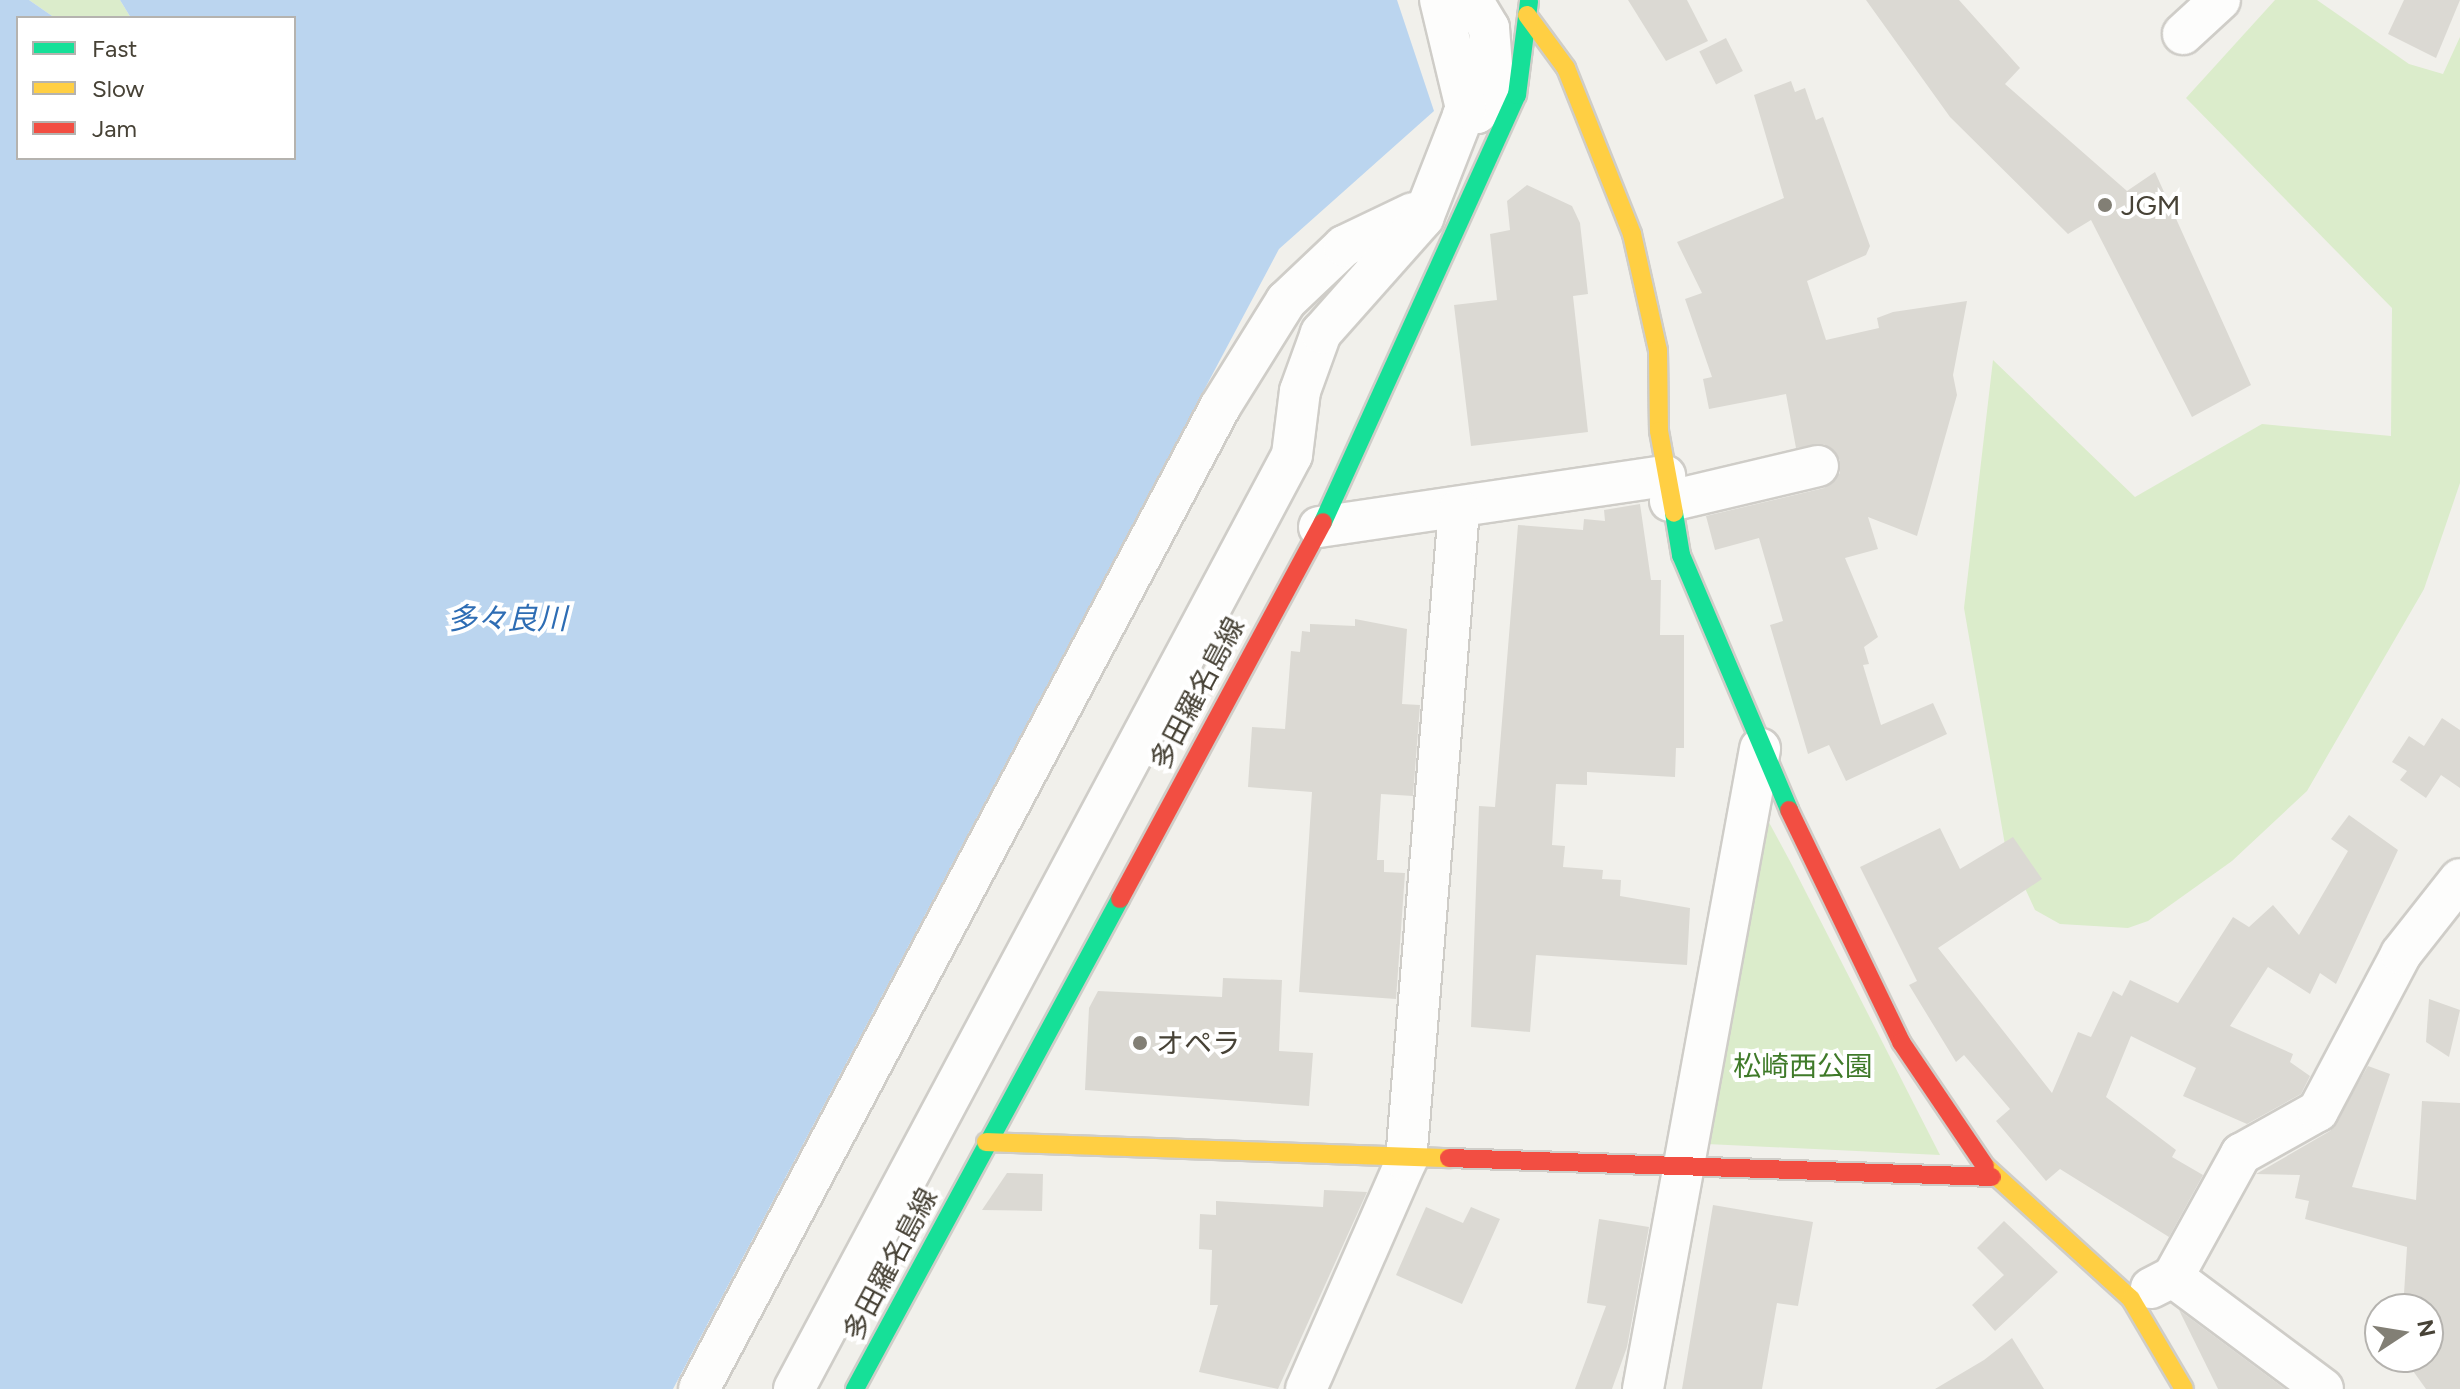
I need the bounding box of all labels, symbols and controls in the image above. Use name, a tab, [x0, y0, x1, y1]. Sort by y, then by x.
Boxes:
legend	[16, 16, 296, 160]
text: Fast	[92, 34, 137, 63]
text: Slow	[92, 74, 144, 103]
text: Jam	[92, 114, 137, 143]
place label: JGM	[2121, 188, 2180, 222]
marker: JGM	[2096, 196, 2114, 214]
water label: 多々良川	[447, 601, 567, 637]
street label: 多田羅名島線	[1143, 611, 1251, 775]
place label: オペラ	[1156, 1026, 1240, 1060]
marker: オペラ	[1131, 1034, 1149, 1052]
park label: 松崎西公園	[1733, 1049, 1873, 1083]
street label: 多田羅名島線	[836, 1182, 944, 1346]
north arrow	[2364, 1293, 2444, 1373]
text: N	[2411, 1317, 2441, 1339]

